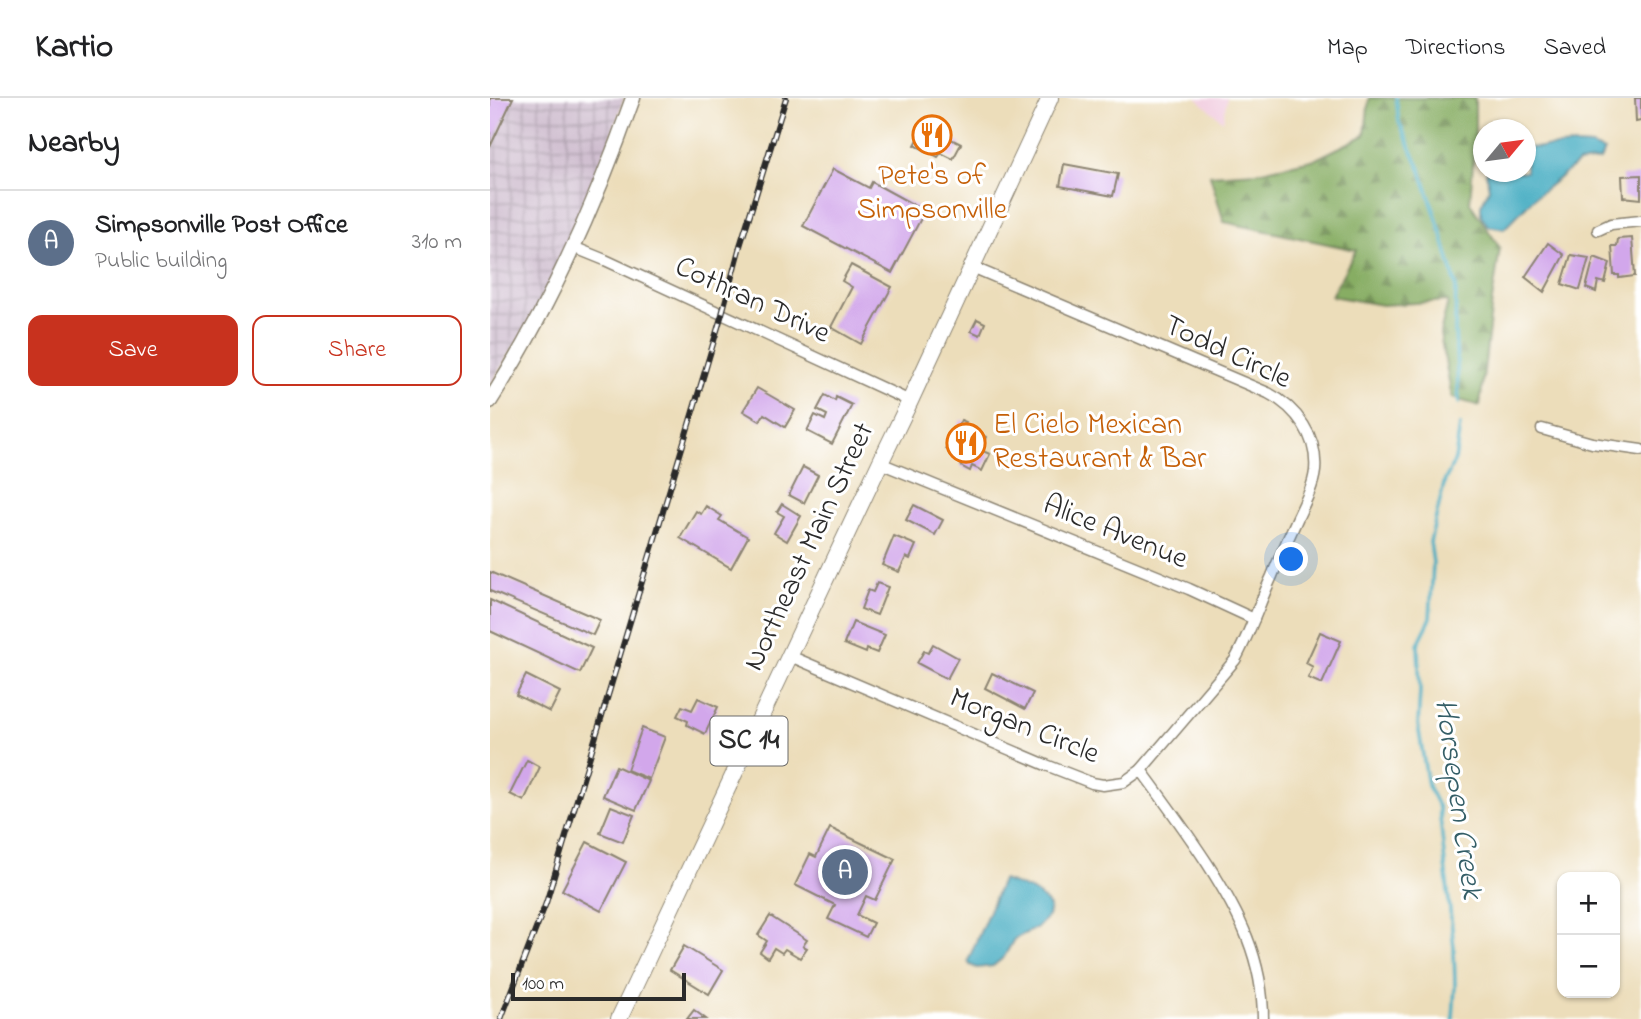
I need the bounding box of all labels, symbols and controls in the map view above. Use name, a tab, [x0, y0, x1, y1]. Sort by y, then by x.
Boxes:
text: Kartio	[35, 24, 113, 72]
text: Map	[1327, 31, 1368, 66]
text: Directions	[1406, 31, 1505, 66]
text: Saved	[1543, 31, 1606, 66]
restaurant icon: Pete's of Simpsonville	[911, 114, 953, 156]
north arrow	[1473, 119, 1536, 182]
text: Nearby	[28, 122, 120, 166]
place label: Pete's of Simpsonville	[857, 155, 1008, 233]
text: Simpsonville Post Office	[95, 207, 348, 245]
text: A	[44, 226, 58, 259]
text: 310 m	[412, 226, 462, 259]
text: Public building	[95, 245, 227, 278]
street label: Cothran Drive	[667, 246, 837, 356]
street label: Todd Circle	[1156, 304, 1298, 402]
button: Save	[28, 315, 238, 386]
button: Share	[252, 315, 462, 386]
place label: El Cielo Mexican Restaurant & Bar	[993, 404, 1207, 482]
street label: Northeast Main Street	[733, 415, 887, 679]
restaurant icon: El Cielo Mexican Restaurant & Bar	[945, 422, 987, 464]
street label: Alice Avenue	[1036, 484, 1195, 582]
your location	[1274, 542, 1308, 576]
street label: Morgan Circle	[942, 677, 1106, 777]
water label: Horsepen Creek	[1420, 696, 1495, 904]
road number: SC 14	[710, 716, 788, 766]
pin: A	[822, 846, 868, 898]
map controls	[1557, 872, 1620, 998]
button: +	[1557, 872, 1620, 935]
button: −	[1557, 935, 1620, 998]
scale bar	[511, 970, 686, 1002]
text: 100 m	[522, 971, 564, 998]

